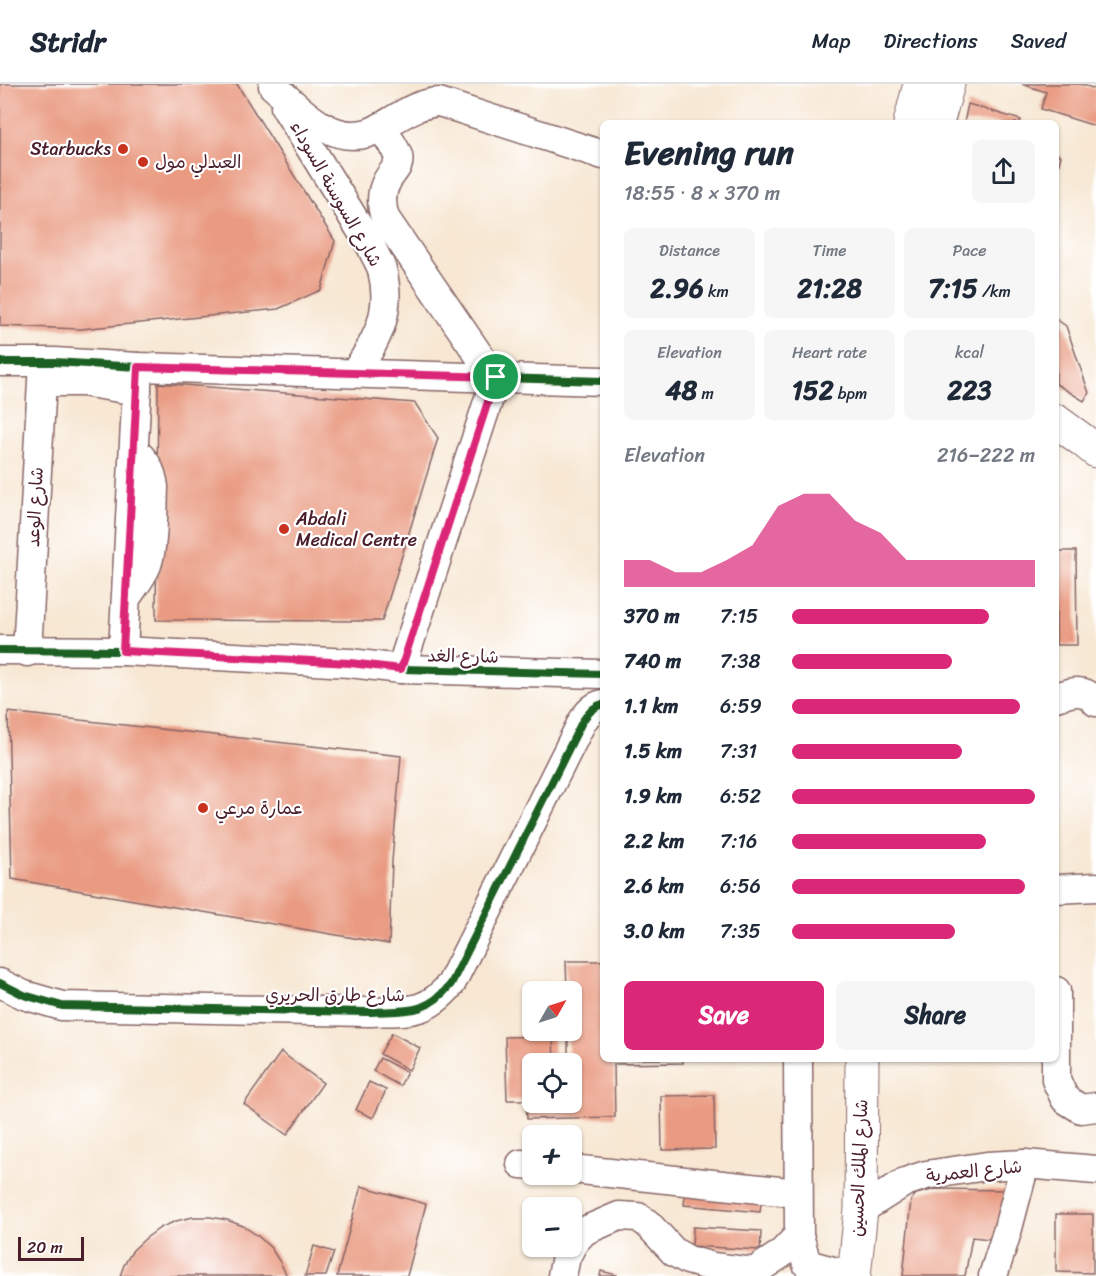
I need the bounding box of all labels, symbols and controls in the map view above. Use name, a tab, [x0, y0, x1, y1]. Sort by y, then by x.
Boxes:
text: Stridr	[30, 17, 105, 66]
text: Map	[812, 22, 850, 60]
text: Directions	[883, 22, 978, 60]
text: Saved	[1011, 22, 1066, 60]
street label: شارع السوسنة السوداء	[281, 115, 391, 273]
text: Evening run	[624, 124, 794, 182]
place label: Starbucks	[30, 133, 112, 165]
button: share	[972, 140, 1035, 203]
marker: Starbucks	[116, 142, 130, 156]
place label: العبدلي مول	[155, 146, 241, 178]
marker: العبدلي مول	[136, 155, 150, 169]
text: 18:55 · 8 × 370 m	[624, 176, 780, 211]
text: Distance	[659, 236, 720, 265]
text: Time	[813, 236, 846, 265]
text: Pace	[953, 236, 986, 265]
text: 2.96	[650, 265, 704, 311]
text: 21:28	[797, 265, 862, 311]
text: 7:15	[928, 265, 978, 311]
text: km	[704, 277, 729, 306]
text: /km	[978, 277, 1011, 306]
text: Elevation	[657, 338, 722, 367]
text: Heart rate	[792, 338, 867, 367]
text: kcal	[955, 338, 984, 367]
pin	[470, 351, 521, 402]
icon: arrive	[479, 360, 512, 393]
text: 48	[665, 367, 697, 413]
text: 152	[792, 367, 834, 413]
text: 223	[947, 367, 992, 413]
text: m	[697, 379, 714, 408]
text: bpm	[834, 379, 867, 408]
text: Elevation	[624, 438, 705, 473]
text: 216–222 m	[937, 438, 1035, 473]
street label: شارع الوعد	[17, 466, 53, 548]
place label: Abdali Medical Centre	[295, 503, 417, 556]
marker: Abdali Medical Centre	[277, 522, 291, 536]
text: 370 m	[624, 599, 680, 634]
text: 7:15	[720, 599, 758, 634]
street label: شارع الغد	[427, 639, 499, 673]
text: 740 m	[624, 644, 681, 679]
text: 7:38	[720, 644, 761, 679]
text: 1.1 km	[624, 689, 678, 724]
text: 6:59	[720, 689, 762, 724]
text: 1.5 km	[624, 734, 682, 769]
text: 7:31	[720, 734, 757, 769]
text: 1.9 km	[624, 779, 682, 814]
text: 6:52	[720, 779, 761, 814]
place label: عمارة مرعي	[215, 792, 303, 824]
marker: عمارة مرعي	[196, 801, 210, 815]
text: 2.2 km	[624, 824, 684, 859]
text: 7:16	[720, 824, 757, 859]
text: 2.6 km	[624, 869, 684, 904]
text: 6:56	[720, 869, 761, 904]
text: 3.0 km	[624, 914, 685, 949]
text: 7:35	[720, 914, 761, 949]
street label: شارع طارق الحريري	[265, 979, 405, 1011]
north arrow	[522, 981, 582, 1041]
map controls	[522, 981, 582, 1257]
button: Save	[624, 981, 824, 1050]
button: Share	[836, 981, 1035, 1050]
button: locate	[522, 1053, 582, 1113]
street label: شارع الملك الحسين	[841, 1099, 877, 1237]
button: +	[522, 1125, 582, 1185]
street label: شارع العمرية	[924, 1150, 1024, 1192]
button: −	[522, 1197, 582, 1257]
text: 20 m	[27, 1233, 63, 1262]
scale bar	[18, 1234, 84, 1262]

